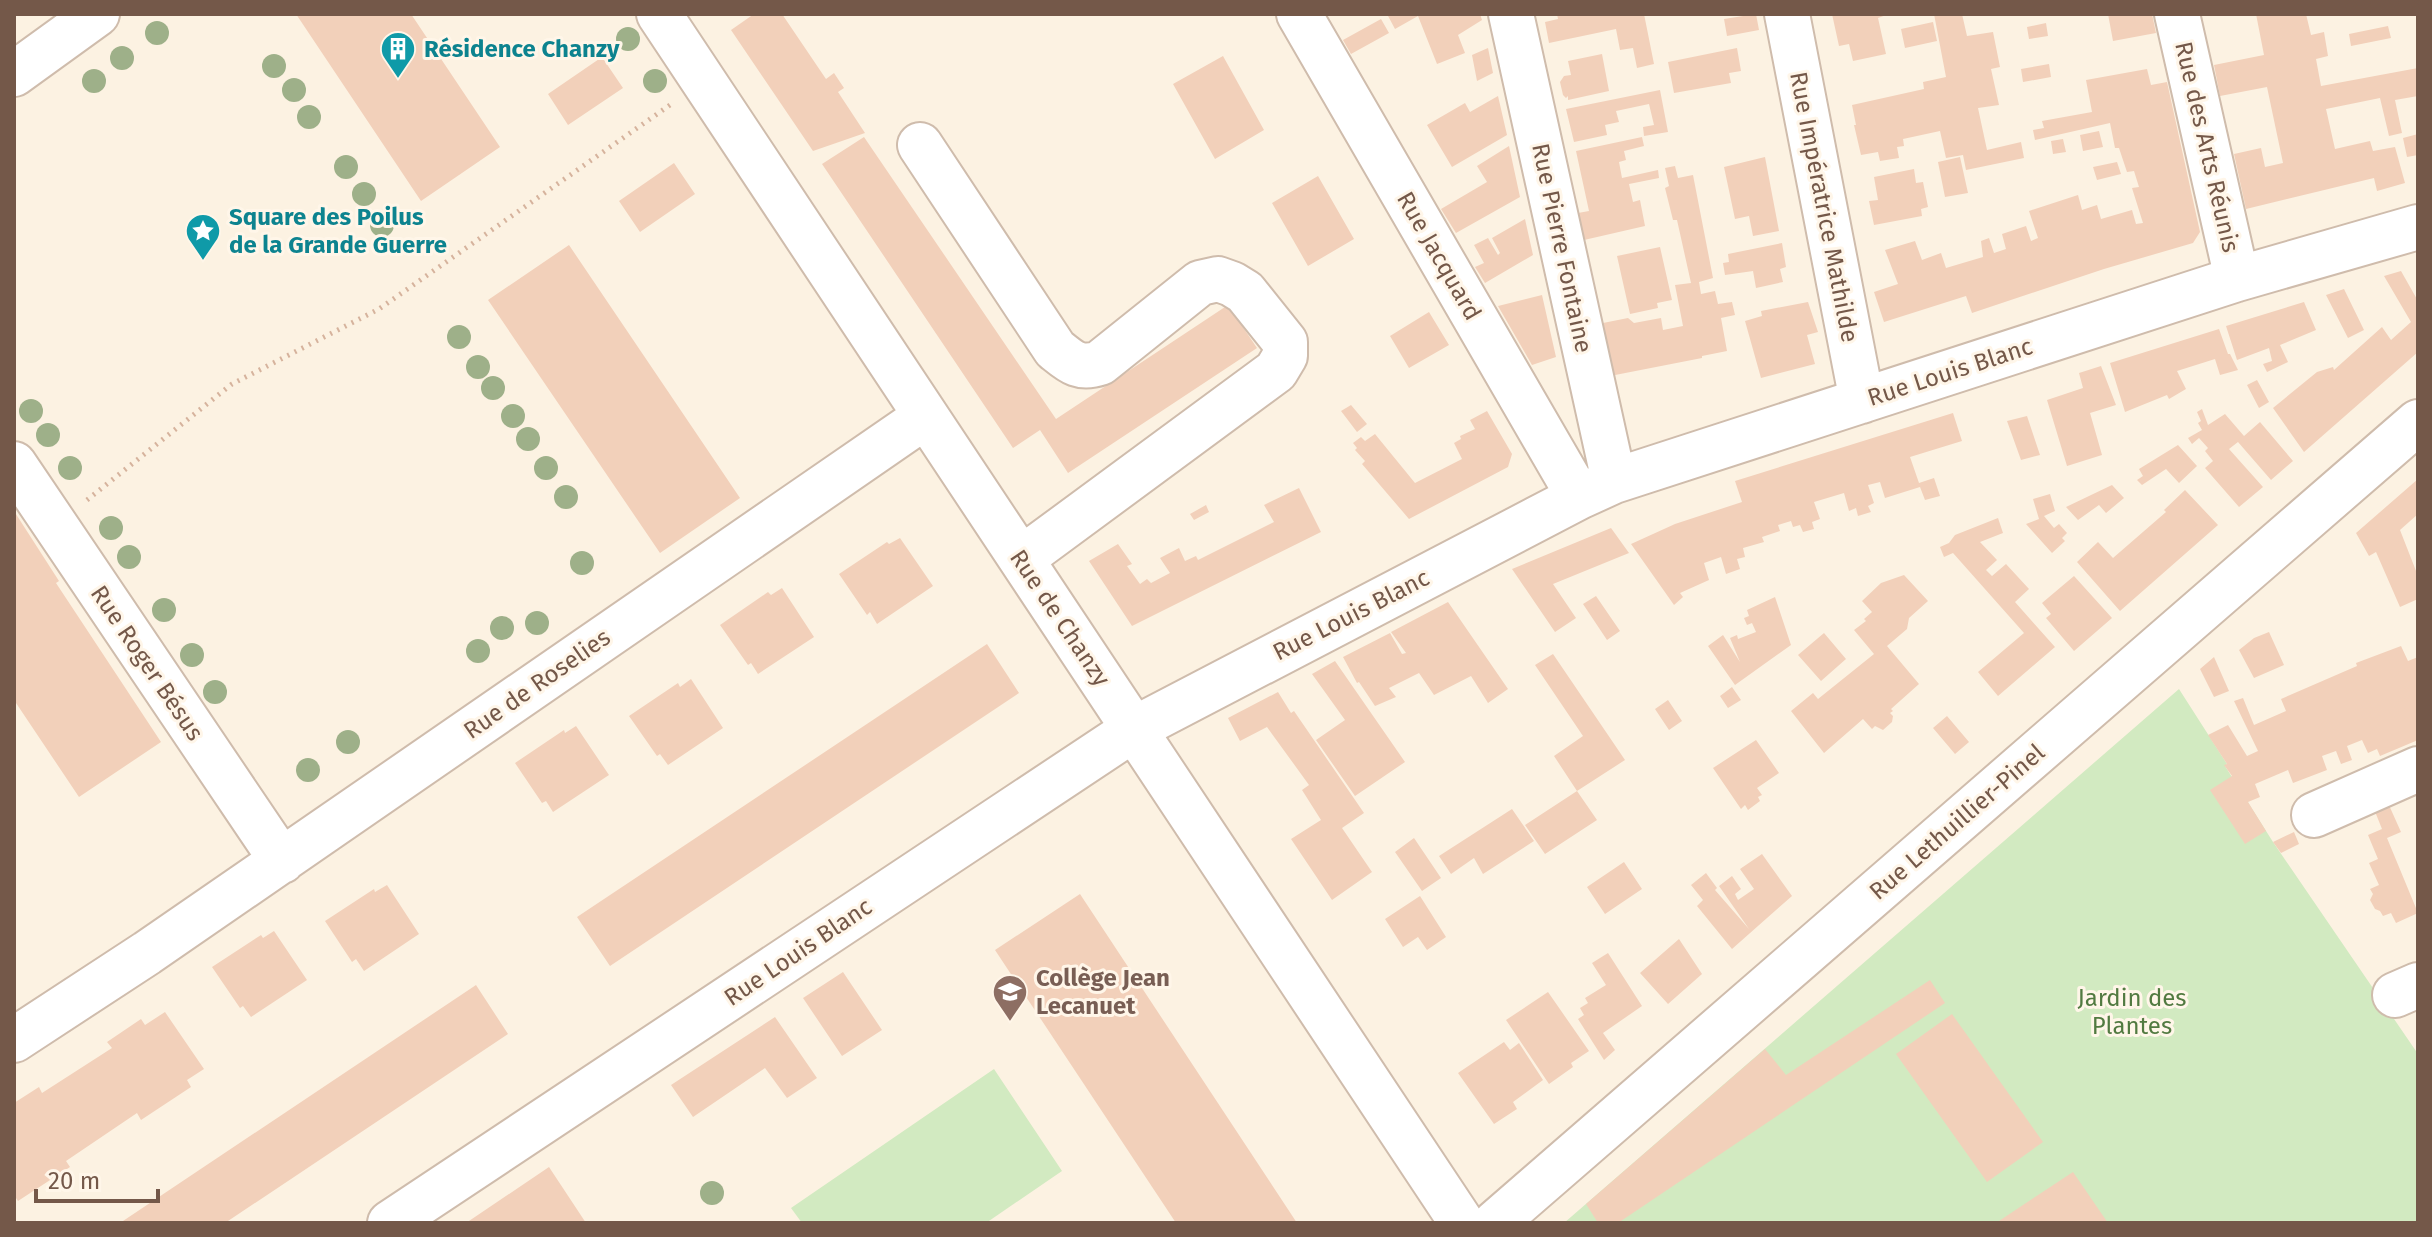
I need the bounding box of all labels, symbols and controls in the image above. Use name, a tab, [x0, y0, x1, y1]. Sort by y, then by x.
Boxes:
building icon: Résidence Chanzy	[379, 30, 417, 80]
place label: Résidence Chanzy	[424, 35, 620, 63]
street label: Rue des Arts Réunis	[2169, 39, 2245, 255]
street label: Rue Impératrice Mathilde	[1784, 69, 1864, 345]
street label: Rue Pierre Fontaine	[1526, 141, 1598, 355]
street label: Rue Jacquard	[1391, 187, 1487, 325]
place label: Square des Poilus de la Grande Guerre	[229, 203, 447, 259]
place icon: Square des Poilus de la Grande Guerre	[184, 212, 222, 262]
street label: Rue Louis Blanc	[1864, 332, 2036, 412]
street label: Rue de Chanzy	[1004, 545, 1116, 692]
street label: Rue Louis Blanc	[1268, 564, 1434, 666]
street label: Rue Roger Bésus	[85, 580, 209, 746]
street label: Rue de Roselies	[458, 623, 616, 745]
street label: Rue Lethuillier-Pinel	[1864, 738, 2050, 906]
street label: Rue Louis Blanc	[719, 892, 877, 1012]
place label: Collège Jean Lecanuet	[1036, 964, 1170, 1020]
school or university icon: Collège Jean Lecanuet	[991, 973, 1029, 1023]
park label: Jardin des Plantes	[2077, 984, 2187, 1040]
scale bar	[36, 1153, 158, 1203]
text: 20 m	[48, 1167, 100, 1195]

